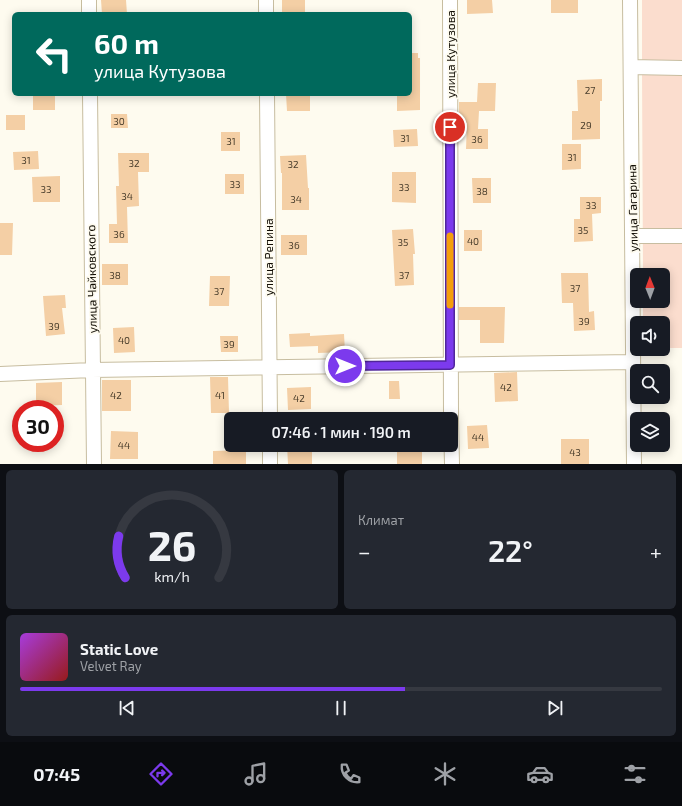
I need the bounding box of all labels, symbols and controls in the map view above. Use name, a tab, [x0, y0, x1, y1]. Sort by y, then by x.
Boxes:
street label: улица Кутузова	[443, 10, 458, 98]
text: 60 m	[94, 26, 159, 60]
icon: left	[28, 28, 80, 80]
text: улица Кутузова	[94, 60, 226, 82]
house number: 27	[585, 84, 595, 96]
pin	[433, 110, 467, 144]
house number: 30	[113, 115, 125, 127]
icon: arrive	[439, 116, 461, 138]
house number: 29	[580, 119, 592, 131]
house number: 31	[400, 132, 410, 144]
house number: 36	[471, 133, 483, 145]
house number: 31	[226, 135, 236, 147]
house number: 31	[567, 151, 577, 163]
house number: 31	[21, 154, 31, 166]
house number: 32	[128, 157, 140, 169]
house number: 32	[287, 158, 299, 170]
street label: улица Гагарина	[624, 164, 641, 252]
house number: 33	[229, 178, 241, 190]
house number: 33	[398, 181, 410, 193]
house number: 33	[40, 183, 52, 195]
house number: 38	[476, 185, 488, 197]
house number: 34	[121, 190, 133, 202]
house number: 34	[290, 193, 302, 205]
house number: 33	[585, 199, 597, 211]
street label: улица Репина	[261, 218, 276, 296]
street label: улица Чайковского	[83, 224, 100, 333]
house number: 35	[578, 224, 588, 236]
house number: 36	[113, 228, 125, 240]
house number: 40	[467, 235, 479, 247]
house number: 35	[398, 236, 408, 248]
house number: 36	[288, 239, 300, 251]
north arrow	[630, 268, 670, 308]
map controls	[630, 268, 670, 452]
house number: 38	[109, 269, 121, 281]
house number: 37	[399, 269, 409, 281]
house number: 37	[570, 282, 580, 294]
house number: 37	[214, 285, 224, 297]
house number: 39	[578, 315, 590, 327]
button: sound	[630, 316, 670, 356]
house number: 39	[48, 320, 60, 332]
house number: 40	[118, 334, 130, 346]
house number: 39	[223, 338, 235, 350]
position arrow	[324, 345, 366, 387]
button: search	[630, 364, 670, 404]
house number: 42	[500, 381, 512, 393]
house number: 42	[110, 389, 122, 401]
house number: 41	[215, 389, 225, 401]
house number: 42	[293, 392, 305, 404]
speed limit sign: 30	[12, 400, 64, 452]
button: layers	[630, 412, 670, 452]
text: 07:46 · 1 мин · 190 m	[271, 423, 411, 441]
house number: 44	[472, 431, 484, 443]
house number: 44	[118, 439, 130, 451]
house number: 43	[569, 446, 581, 458]
text: Климат	[358, 512, 404, 528]
text: 26	[148, 518, 196, 568]
text: 22°	[488, 532, 533, 568]
text: −	[358, 538, 371, 564]
text: +	[650, 538, 662, 564]
text: km/h	[154, 567, 190, 584]
text: Static Love	[80, 640, 158, 658]
text: Velvet Ray	[80, 658, 142, 674]
icon: previous	[116, 697, 138, 719]
icon: pause	[330, 697, 352, 719]
icon: next	[544, 697, 566, 719]
icon: directions	[147, 760, 175, 788]
icon: music	[242, 760, 270, 788]
icon: phone	[336, 760, 364, 788]
icon: climate	[431, 760, 459, 788]
icon: car	[526, 760, 554, 788]
icon: filters	[621, 760, 649, 788]
text: 07:45	[33, 763, 80, 785]

